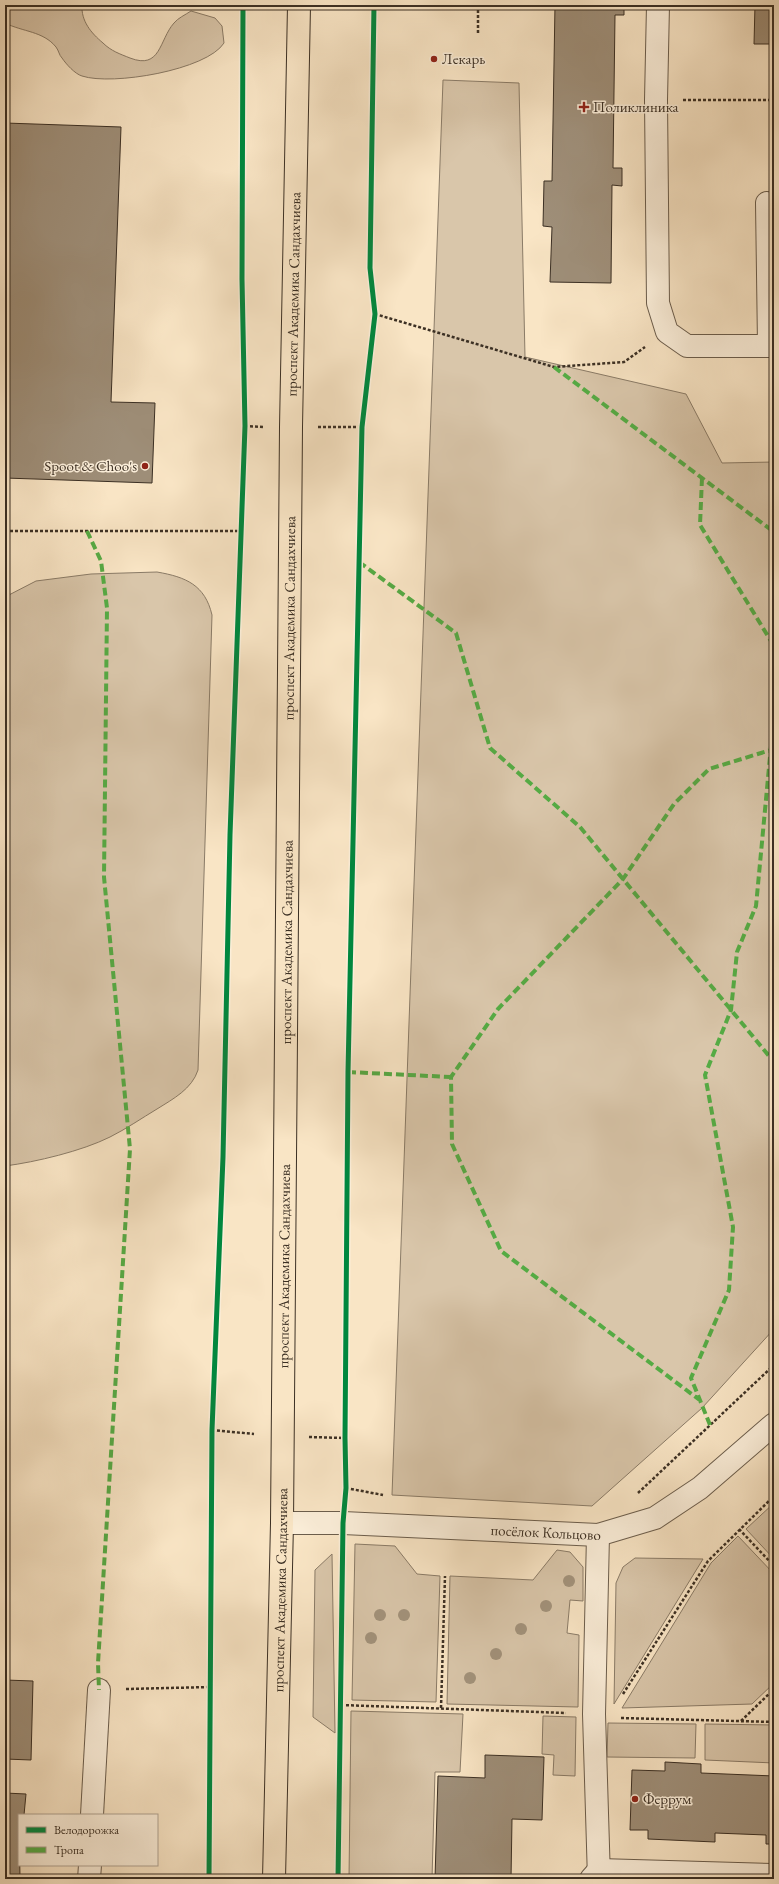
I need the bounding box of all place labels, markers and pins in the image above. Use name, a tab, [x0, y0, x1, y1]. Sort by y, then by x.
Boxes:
place label: Лекарь	[442, 49, 485, 68]
marker: Лекарь	[429, 54, 439, 64]
place label: Поликлиника	[593, 97, 679, 116]
marker: Поликлиника	[578, 101, 590, 113]
place label: Spoot & Choo's	[44, 456, 137, 475]
marker: Spoot & Choo's	[140, 461, 150, 471]
place label: Феррум	[643, 1789, 692, 1808]
marker: Феррум	[630, 1794, 640, 1804]

